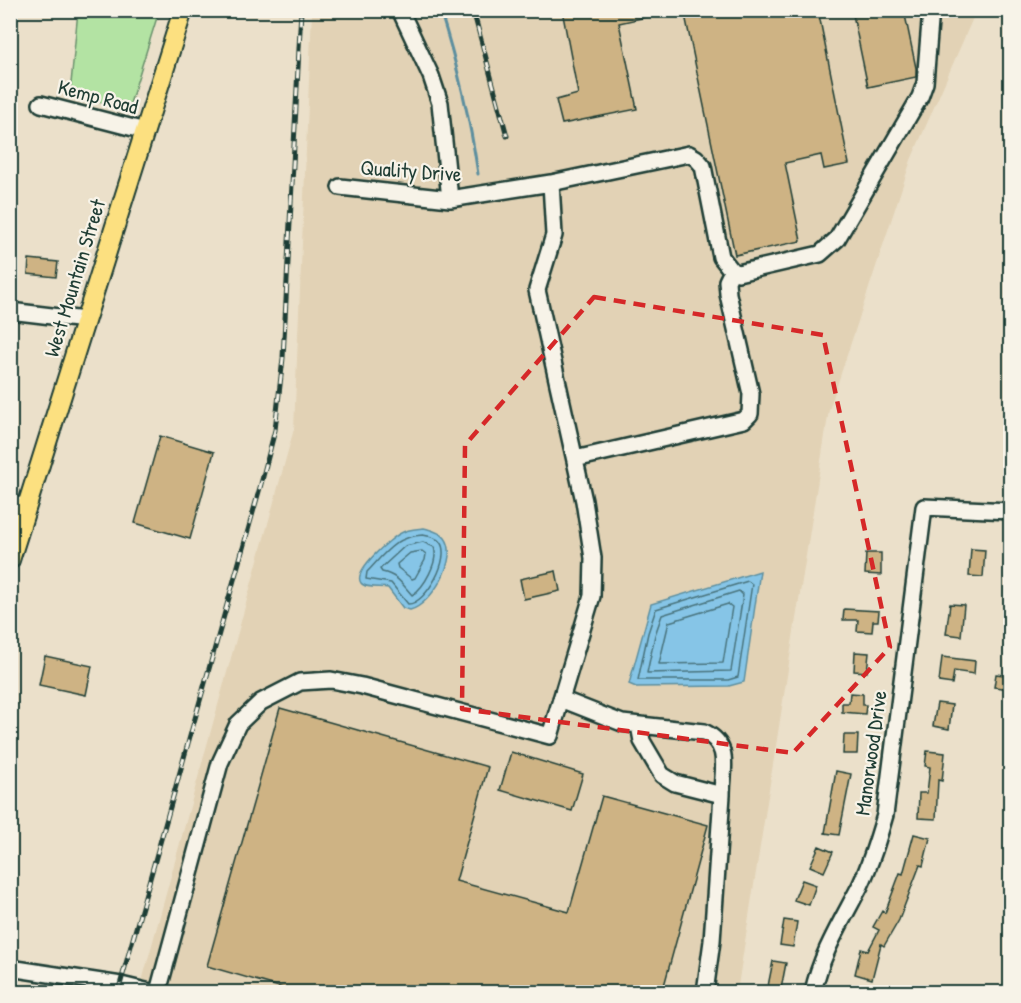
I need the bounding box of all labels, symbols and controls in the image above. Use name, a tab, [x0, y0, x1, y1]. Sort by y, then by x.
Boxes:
street label: Kemp Road	[55, 72, 141, 121]
street label: Quality Drive	[360, 153, 462, 188]
street label: West Mountain Street	[37, 195, 113, 360]
street label: Manorwood Drive	[847, 689, 894, 817]

